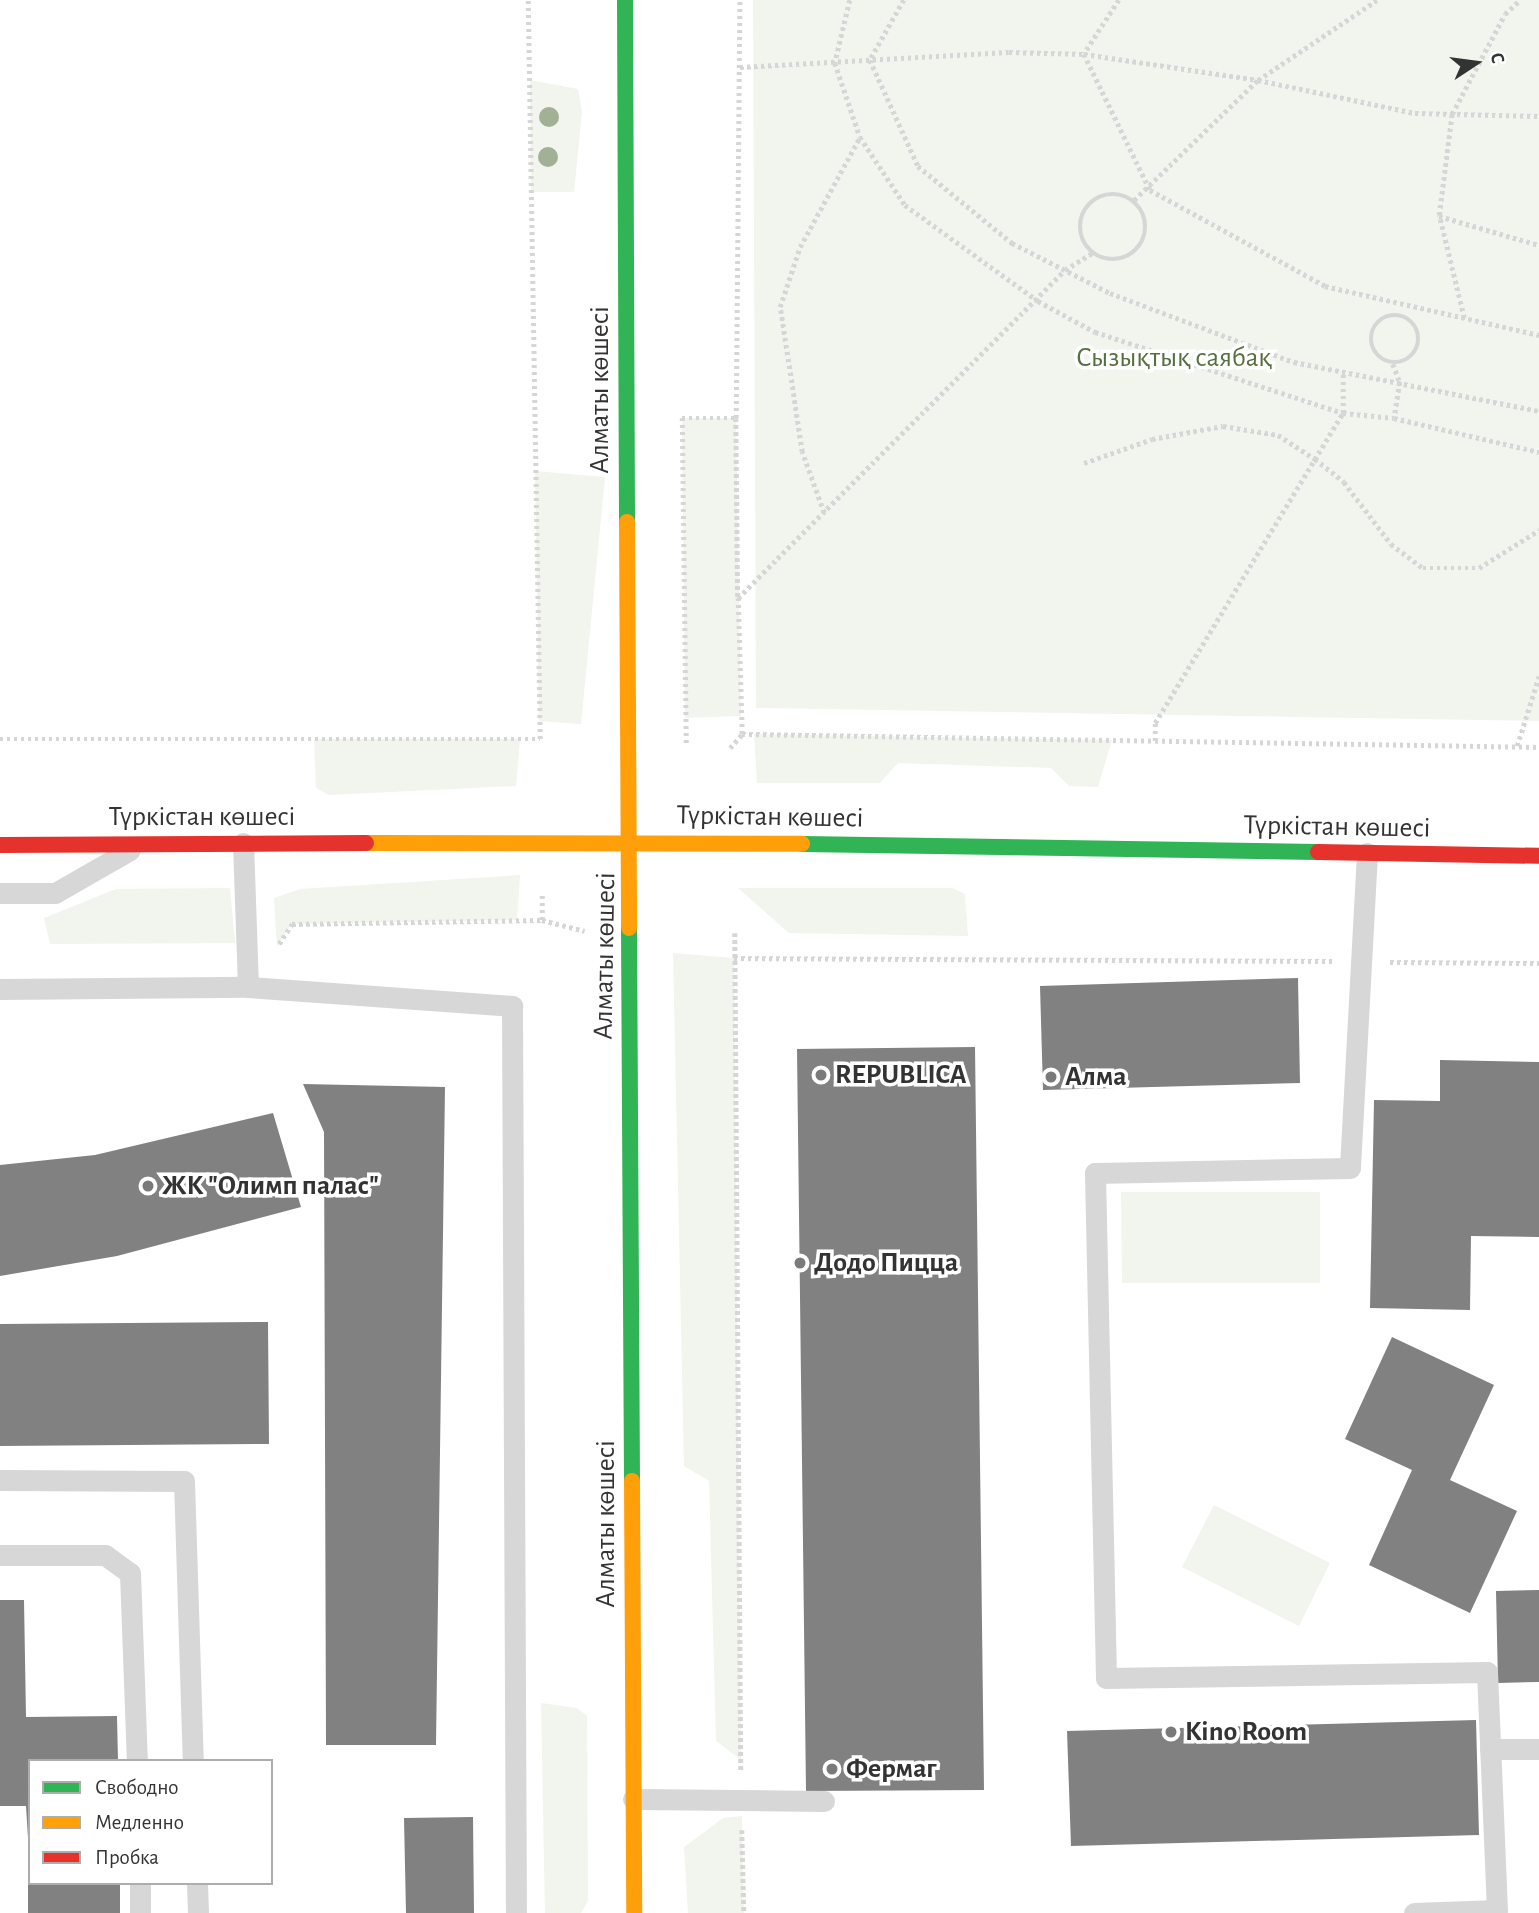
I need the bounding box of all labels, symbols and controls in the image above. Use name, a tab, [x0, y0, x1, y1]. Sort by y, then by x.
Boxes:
north arrow	[1441, 28, 1511, 98]
text: С	[1487, 51, 1507, 65]
street label: Алматы көшесі	[583, 306, 617, 474]
park label: Сызықтық саябақ	[1076, 341, 1272, 375]
street label: Түркістан көшесі	[676, 799, 864, 835]
street label: Түркістан көшесі	[109, 800, 295, 834]
street label: Түркістан көшесі	[1243, 809, 1431, 845]
street label: Алматы көшесі	[587, 872, 623, 1040]
place label: REPUBLICA	[835, 1058, 967, 1092]
place label: Алма	[1065, 1060, 1127, 1094]
marker: REPUBLICA	[813, 1067, 829, 1083]
marker: Алма	[1043, 1069, 1059, 1085]
place label: ЖК "Олимп палас"	[162, 1169, 379, 1203]
marker: ЖК "Олимп палас"	[140, 1178, 156, 1194]
place label: Додо Пицца	[814, 1246, 958, 1280]
marker: Додо Пицца	[792, 1255, 808, 1271]
street label: Алматы көшесі	[589, 1440, 623, 1608]
place label: Kino Room	[1185, 1715, 1307, 1749]
marker: Kino Room	[1163, 1724, 1179, 1740]
place label: Фермаг	[846, 1752, 937, 1786]
legend	[28, 1759, 273, 1885]
marker: Фермаг	[824, 1761, 840, 1777]
text: Свободно	[95, 1777, 179, 1798]
text: Медленно	[95, 1812, 184, 1833]
text: Пробка	[95, 1847, 159, 1868]

